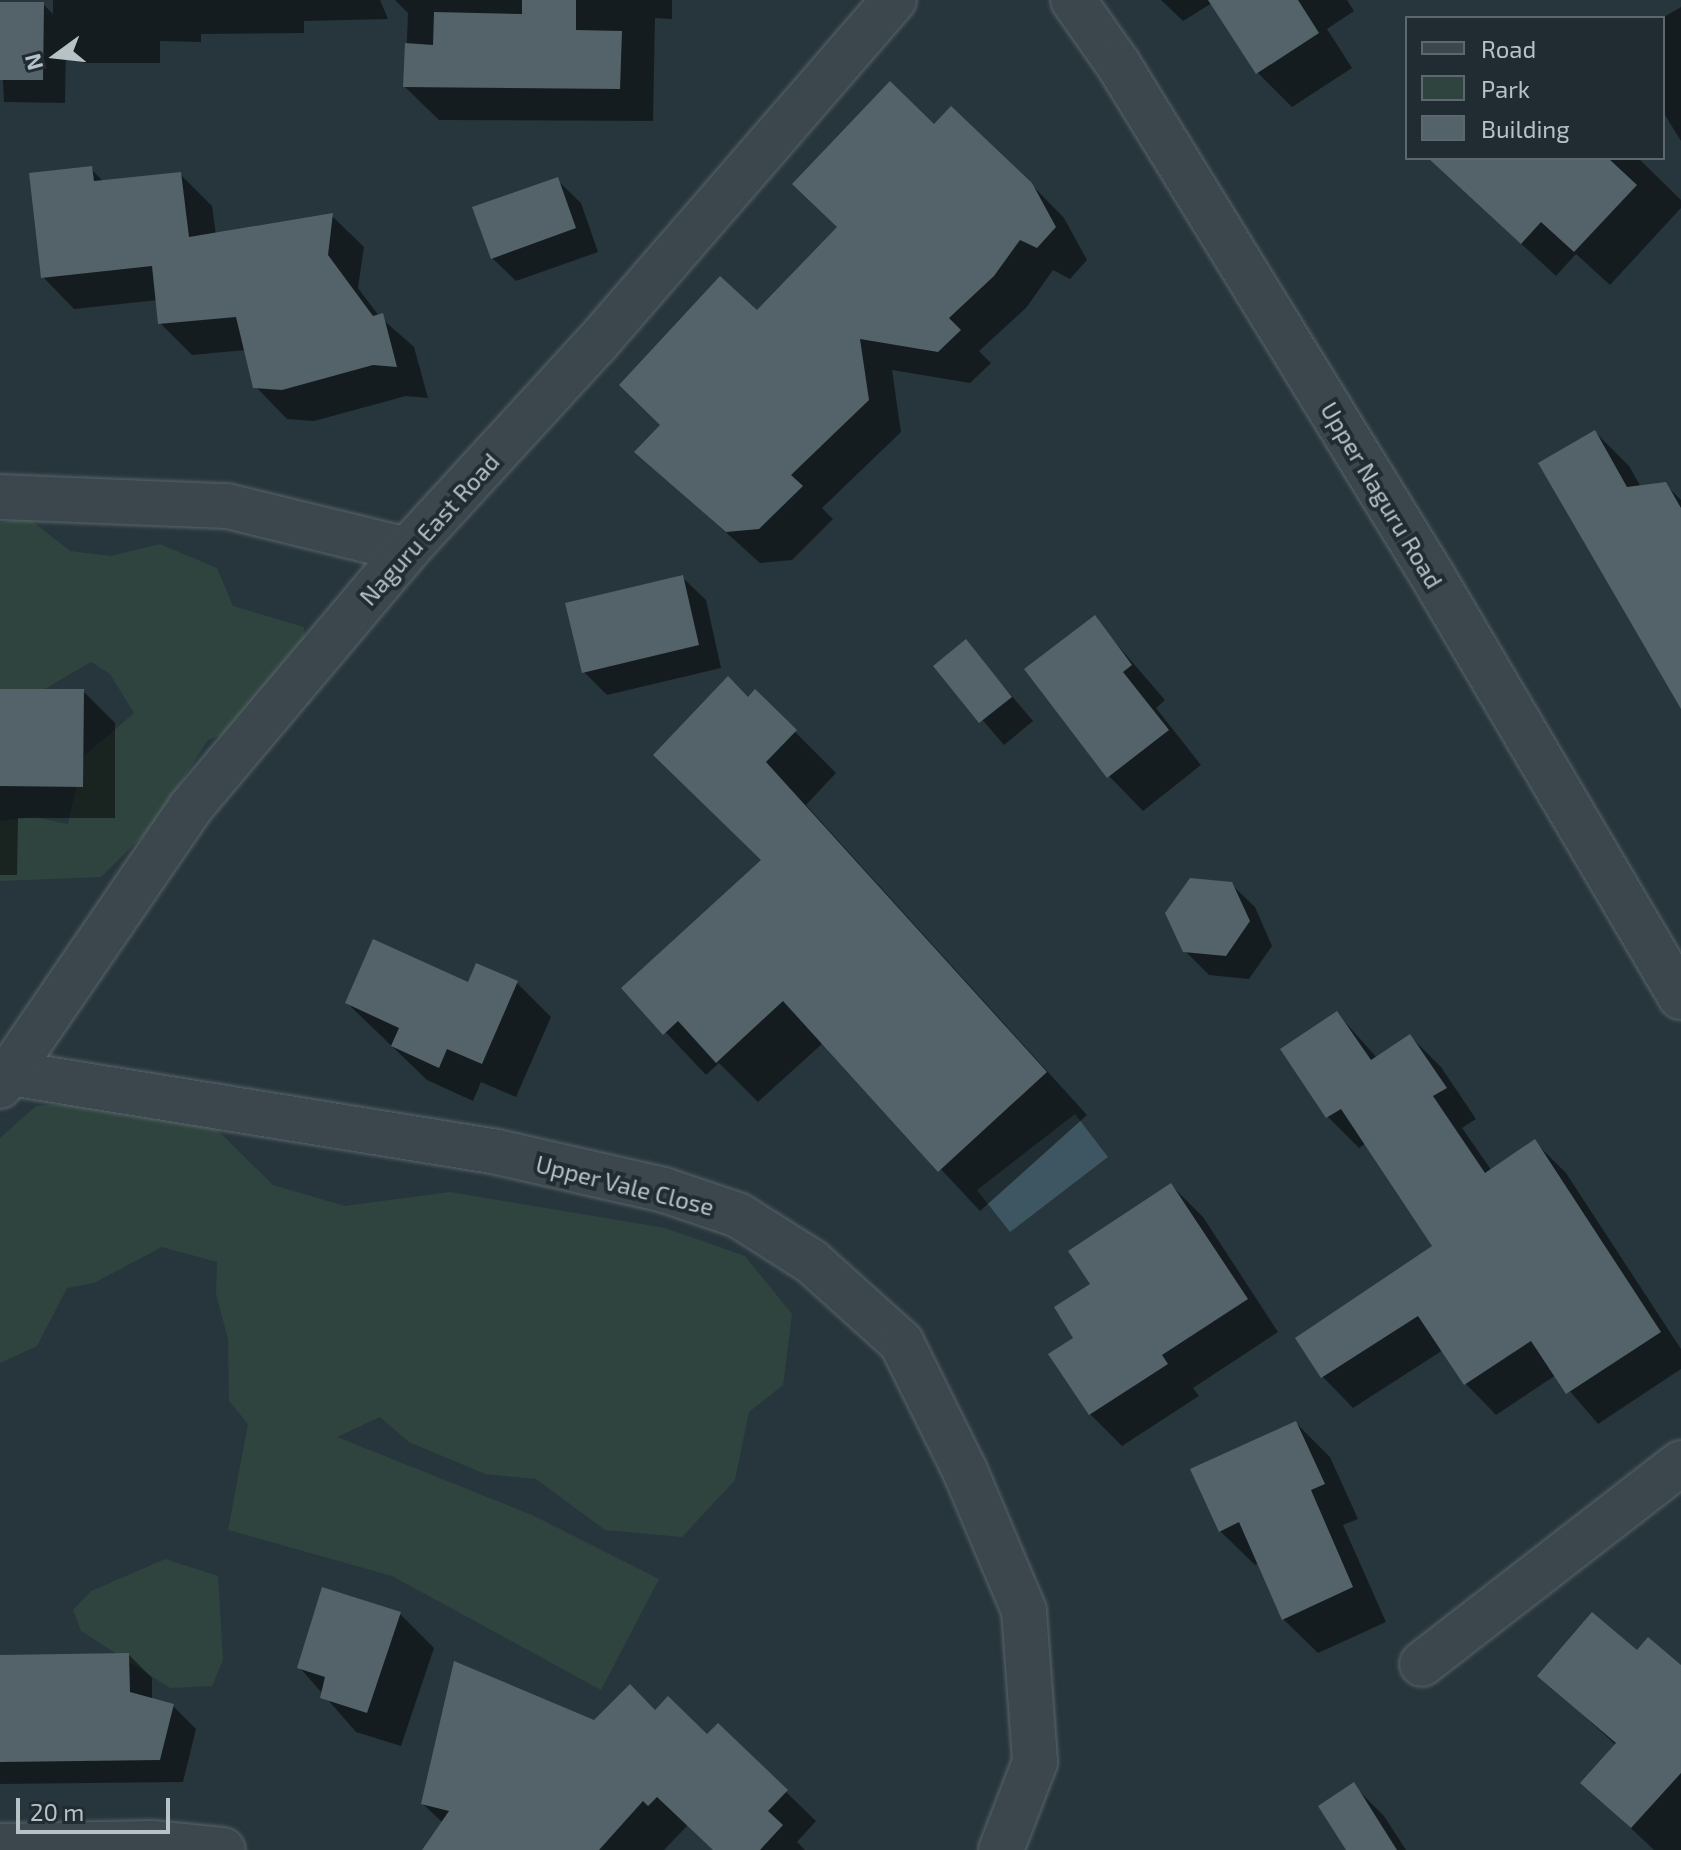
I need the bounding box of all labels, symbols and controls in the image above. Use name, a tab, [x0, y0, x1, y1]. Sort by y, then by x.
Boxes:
north arrow	[16, 16, 96, 96]
legend	[1405, 16, 1665, 160]
text: Road	[1481, 34, 1536, 63]
text: N	[18, 51, 47, 73]
text: Park	[1481, 74, 1530, 103]
text: Building	[1481, 114, 1570, 143]
street label: Upper Naguru Road	[1315, 396, 1449, 594]
street label: Naguru East Road	[353, 447, 505, 611]
street label: Upper Vale Close	[532, 1149, 718, 1221]
scale bar	[20, 1782, 174, 1832]
text: 20 m	[30, 1797, 84, 1826]

